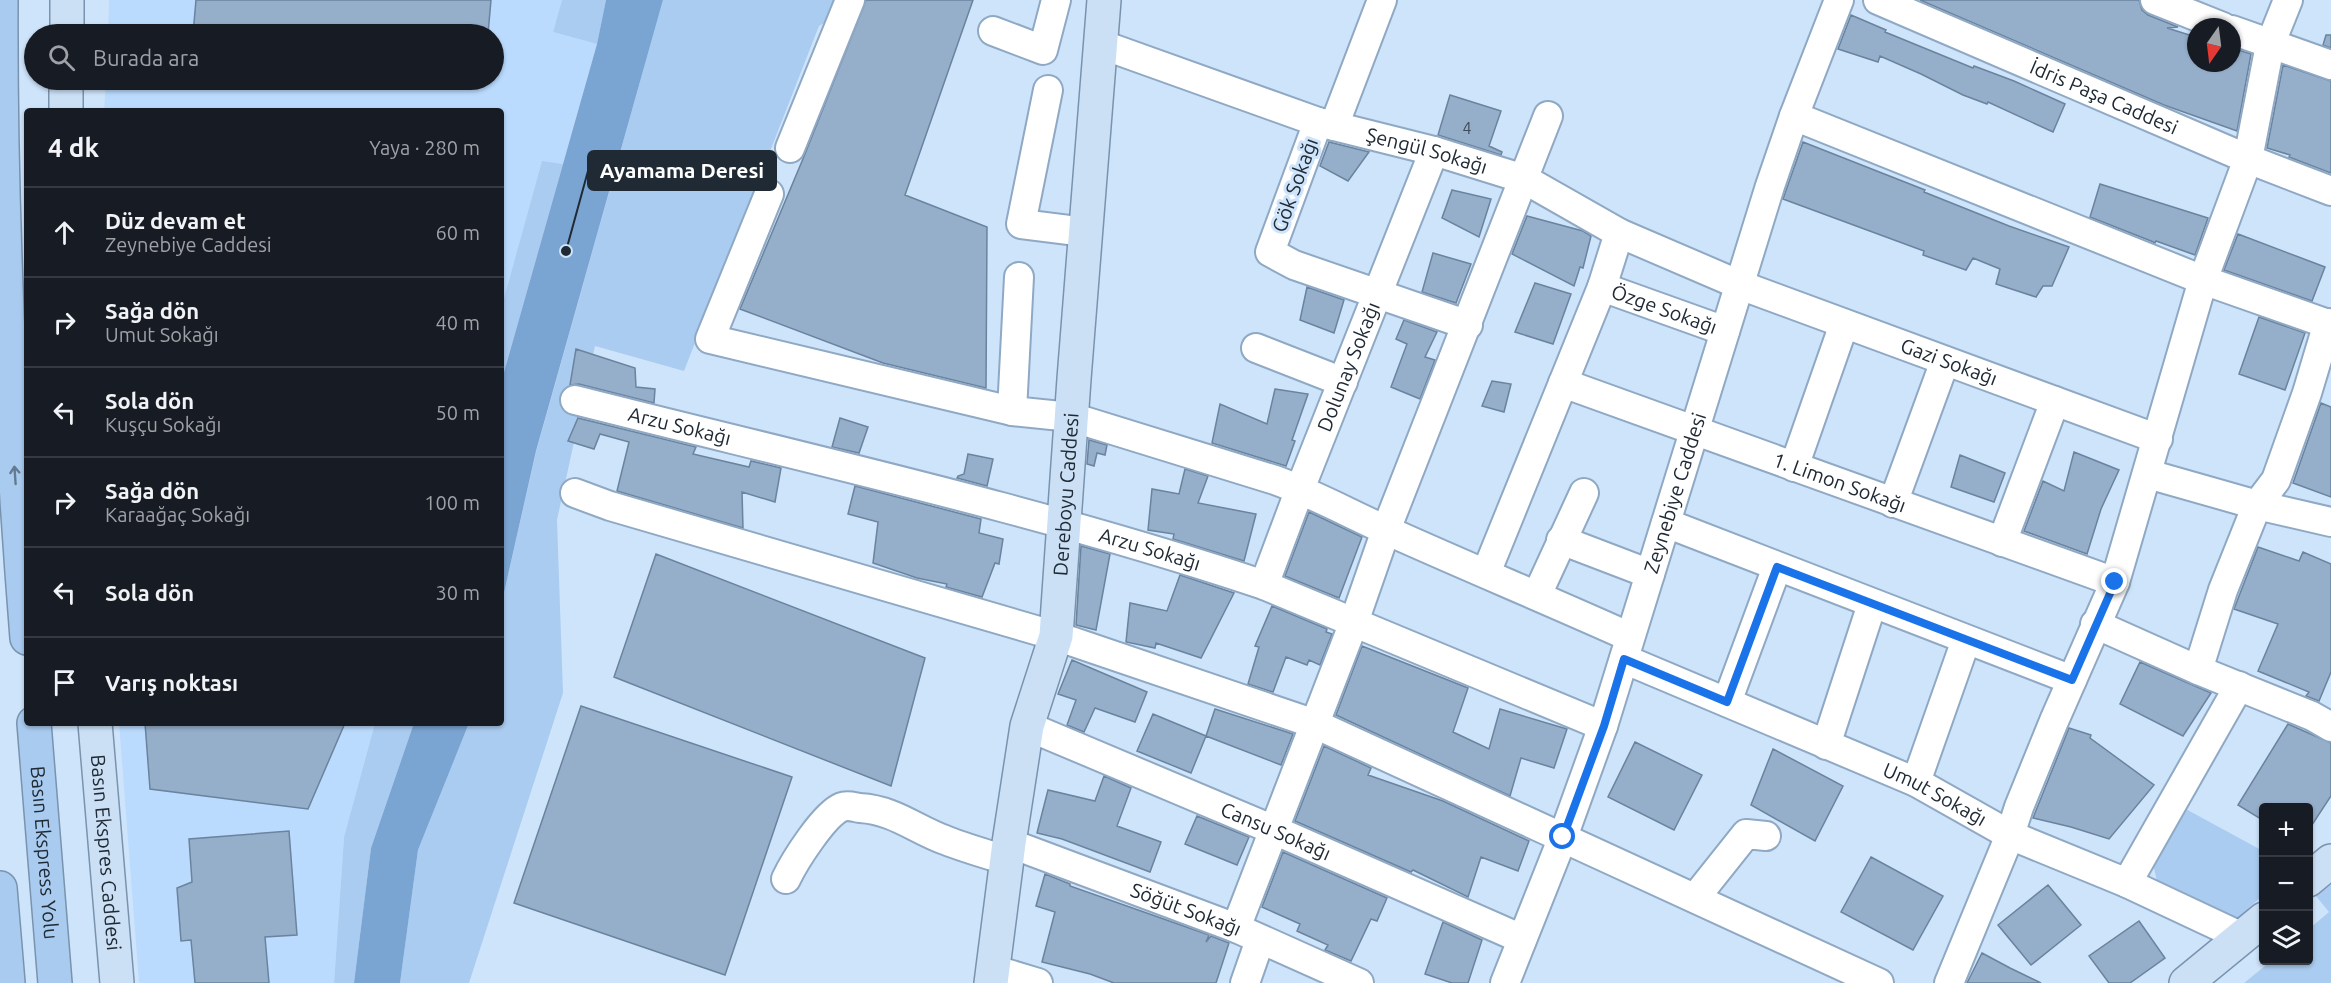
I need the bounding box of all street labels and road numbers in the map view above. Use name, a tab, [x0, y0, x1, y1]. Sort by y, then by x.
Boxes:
street label: İdris Paşa Caddesi	[2027, 55, 2182, 139]
street label: Şengül Sokağı	[1364, 123, 1490, 178]
street label: Gök Sokağı	[1267, 135, 1322, 235]
street label: Özge Sokağı	[1608, 279, 1720, 338]
street label: Dolunay Sokağı	[1312, 299, 1384, 435]
street label: Gazi Sokağı	[1898, 333, 2001, 390]
street label: Arzu Sokağı	[626, 402, 733, 449]
street label: Zeynebiye Caddesi	[1639, 410, 1710, 576]
street label: Dereboyu Caddesi	[1048, 412, 1083, 577]
street label: 1. Limon Sokağı	[1770, 448, 1909, 517]
street label: Arzu Sokağı	[1097, 523, 1204, 575]
street label: Basın Ekspres Caddesi	[87, 753, 126, 951]
street label: Umut Sokağı	[1880, 757, 1991, 830]
street label: Basın Ekspress Yolu	[26, 765, 63, 940]
street label: Cansu Sokağı	[1217, 797, 1334, 865]
street label: Söğüt Sokağı	[1128, 878, 1245, 940]

